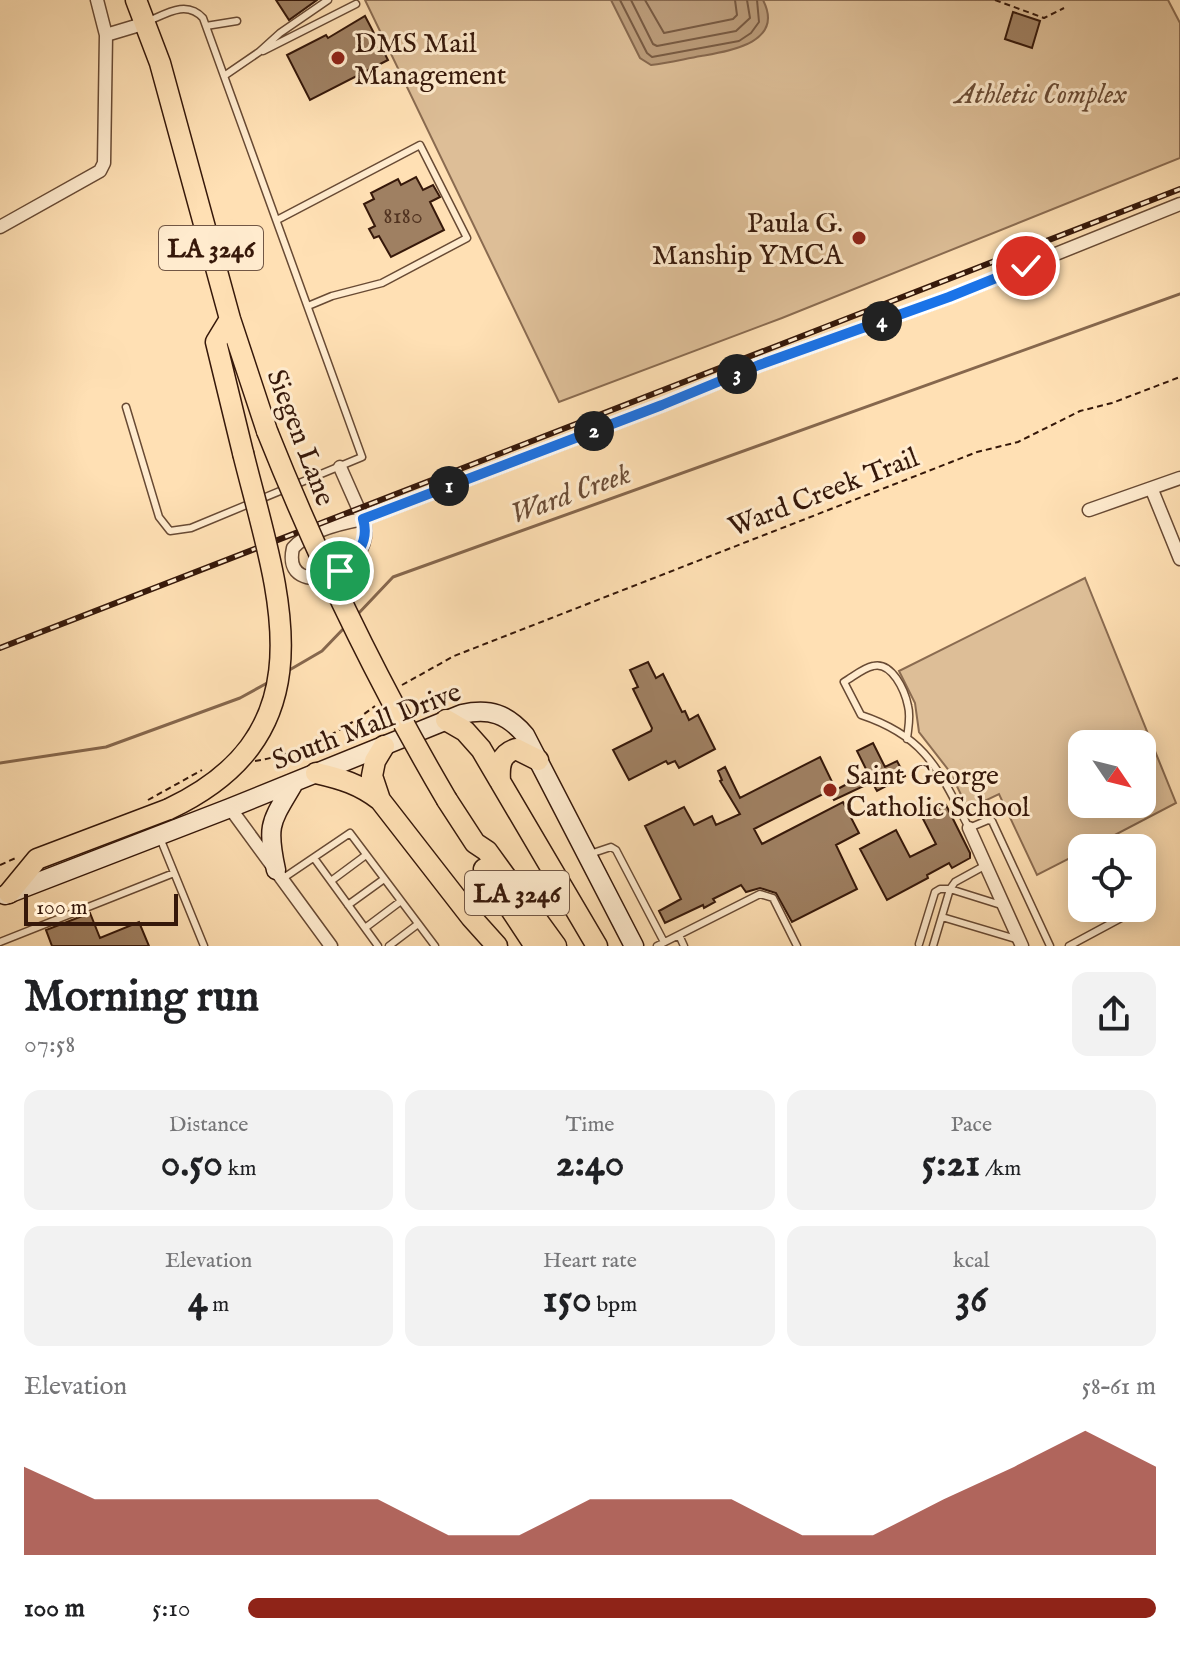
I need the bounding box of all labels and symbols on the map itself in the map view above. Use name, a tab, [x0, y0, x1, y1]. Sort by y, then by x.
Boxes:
place label: DMS Mail Management	[354, 27, 507, 94]
marker: DMS Mail Management	[329, 49, 347, 67]
park label: Athletic Complex	[952, 78, 1127, 113]
house number: 8180	[383, 201, 423, 232]
place label: Paula G. Manship YMCA	[652, 207, 844, 274]
road number: LA 3246	[159, 226, 263, 270]
marker: Paula G. Manship YMCA	[850, 229, 868, 247]
pin	[992, 232, 1060, 300]
pin: 4	[862, 301, 902, 341]
pin: 3	[717, 354, 757, 394]
street label: Siegen Lane	[258, 365, 342, 511]
pin: 2	[574, 411, 614, 451]
street label: Ward Creek Trail	[724, 441, 924, 546]
water label: Ward Creek	[505, 456, 636, 534]
pin: 1	[429, 466, 469, 506]
pin	[306, 537, 374, 605]
street label: South Mall Drive	[267, 675, 466, 779]
north arrow	[1068, 730, 1156, 818]
place label: Saint George Catholic School	[846, 759, 1030, 826]
marker: Saint George Catholic School	[821, 781, 839, 799]
road number: LA 3246	[465, 871, 569, 915]
scale bar	[24, 890, 178, 926]

